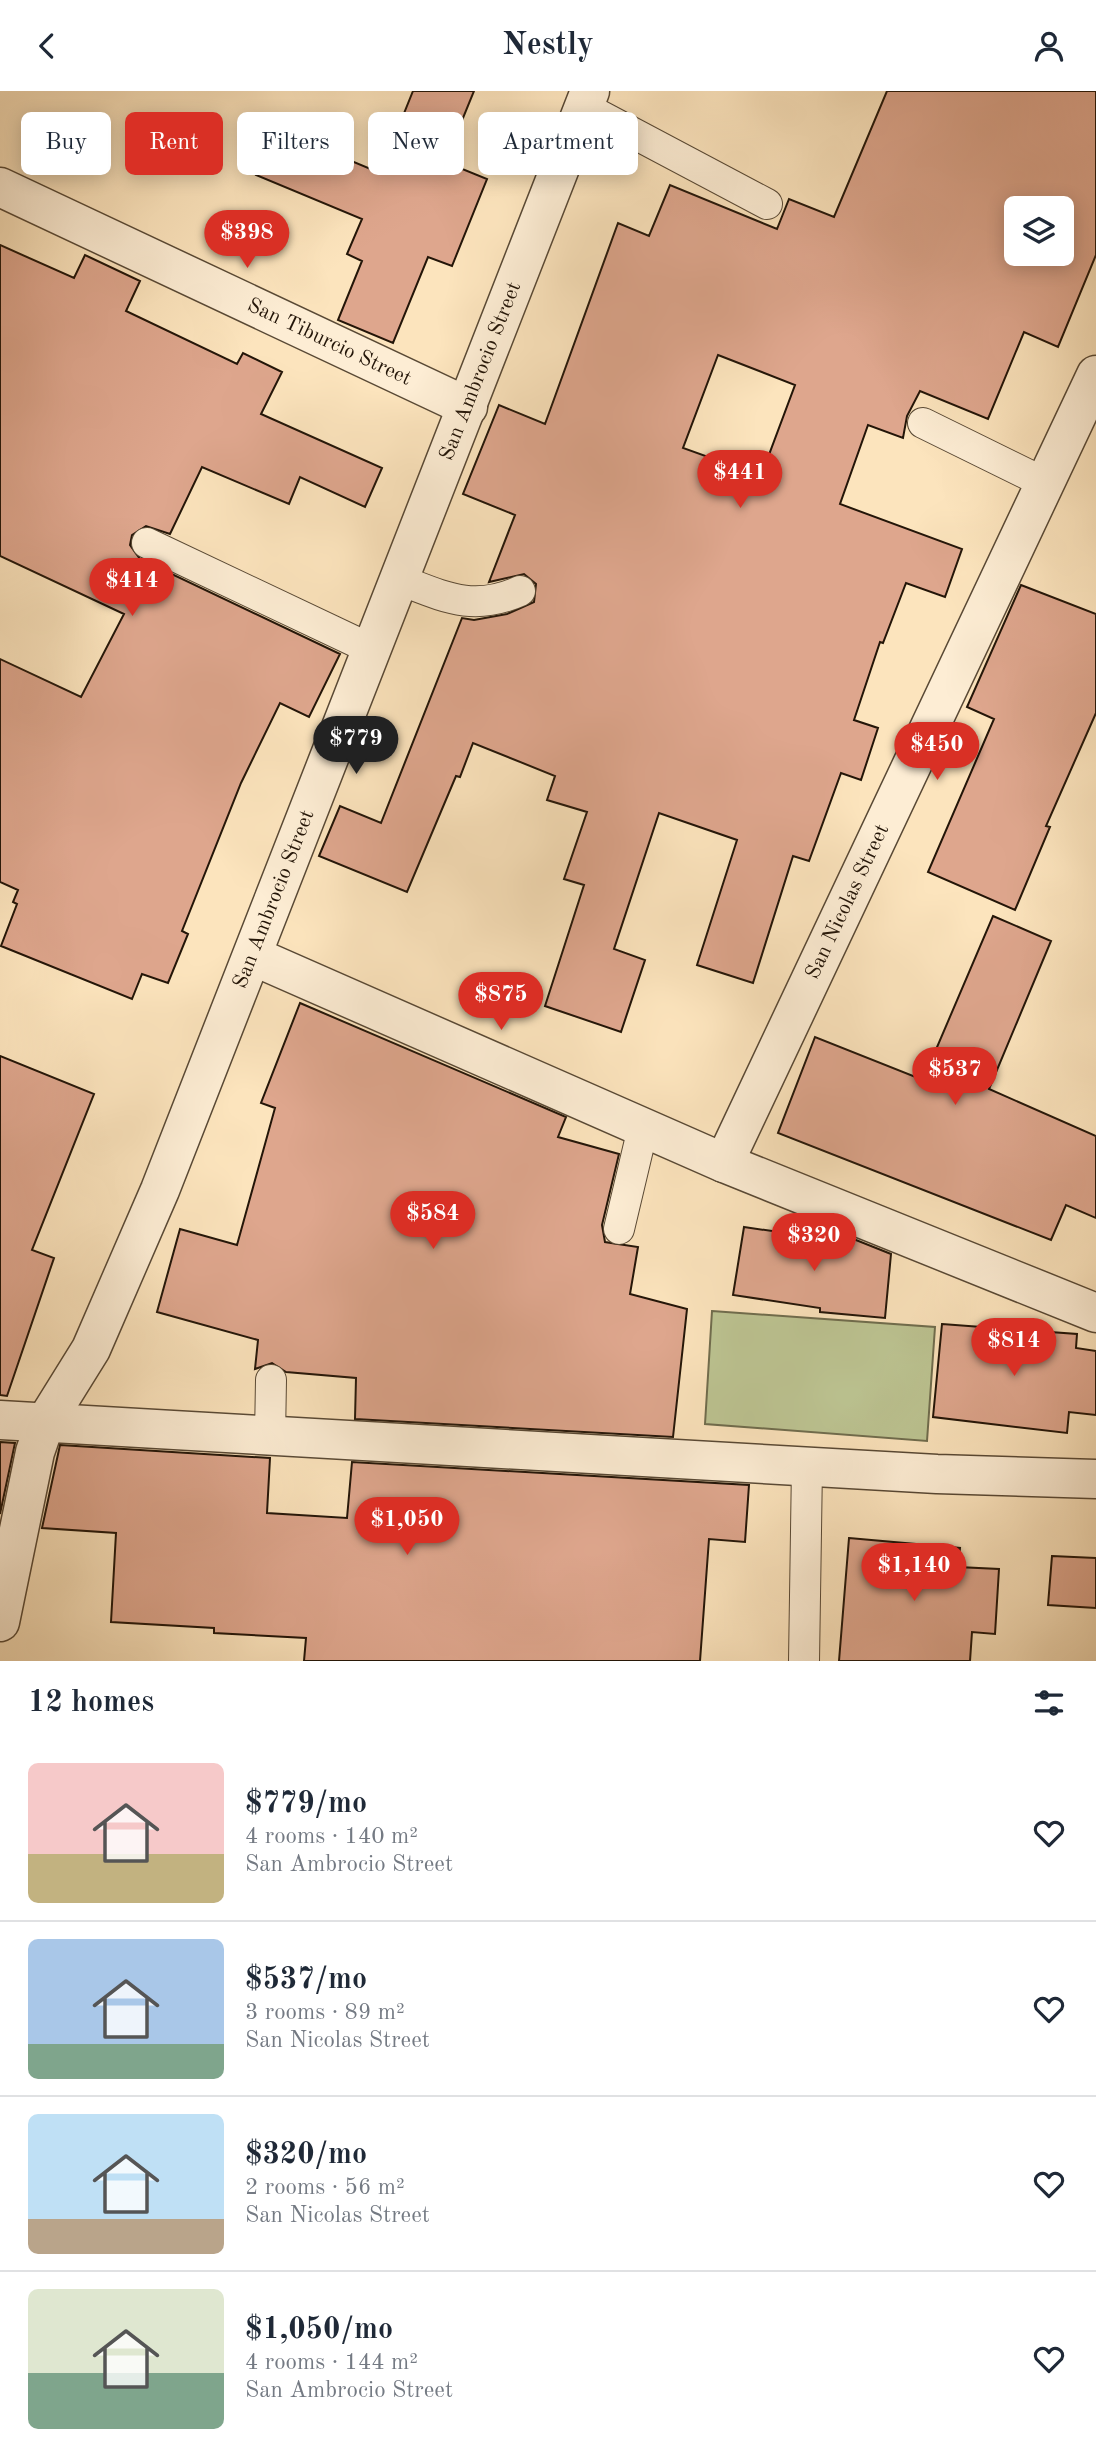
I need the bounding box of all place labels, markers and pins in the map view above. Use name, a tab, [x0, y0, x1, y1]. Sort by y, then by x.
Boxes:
pin: $398	[206, 211, 288, 270]
pin: $441	[699, 451, 781, 510]
pin: $414	[91, 559, 173, 618]
pin: $779	[315, 717, 397, 776]
pin: $450	[896, 723, 978, 782]
pin: $875	[460, 972, 542, 1032]
pin: $537	[914, 1047, 996, 1107]
pin: $584	[392, 1191, 474, 1251]
pin: $320	[773, 1213, 855, 1273]
pin: $814	[973, 1319, 1055, 1378]
pin: $1,050	[350, 1497, 464, 1557]
pin: $1,140	[857, 1543, 971, 1603]

